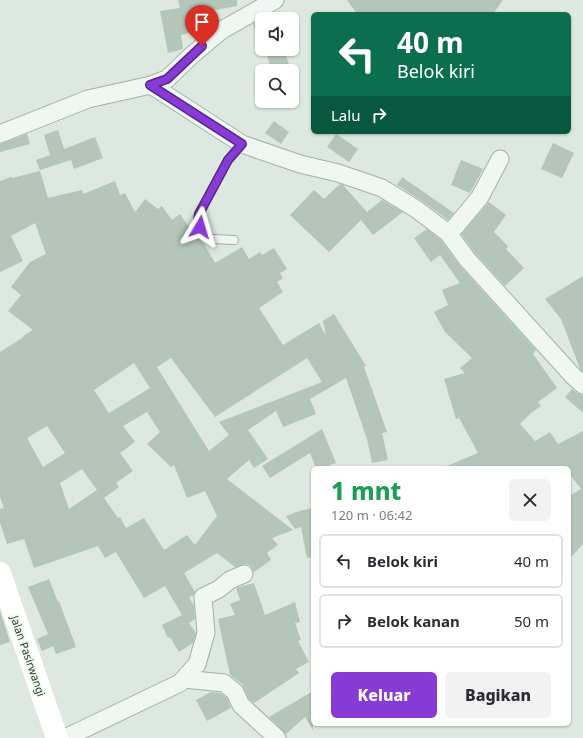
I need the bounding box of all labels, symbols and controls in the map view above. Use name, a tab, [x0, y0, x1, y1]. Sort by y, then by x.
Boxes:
pin	[185, 5, 219, 46]
icon: arrive	[191, 11, 213, 33]
map controls	[255, 12, 299, 108]
button: sound	[255, 12, 299, 56]
text: 40 m	[397, 23, 464, 61]
icon: left	[331, 28, 383, 80]
text: Belok kiri	[397, 59, 475, 83]
button: search	[255, 64, 299, 108]
icon: right	[368, 104, 390, 126]
text: Lalu	[331, 105, 360, 125]
position arrow	[179, 206, 221, 248]
text: 1 mnt	[331, 474, 401, 507]
button: close	[509, 479, 551, 521]
text: 120 m · 06:42	[331, 506, 412, 524]
icon: left	[333, 550, 355, 572]
text: Belok kiri	[367, 551, 438, 571]
text: 40 m	[514, 551, 549, 571]
icon: right	[333, 610, 355, 632]
text: Belok kanan	[367, 611, 460, 631]
text: 50 m	[514, 611, 549, 631]
street label: Jalan Pasirwangi	[7, 612, 49, 698]
button: Keluar	[331, 672, 437, 718]
button: Bagikan	[445, 672, 551, 718]

